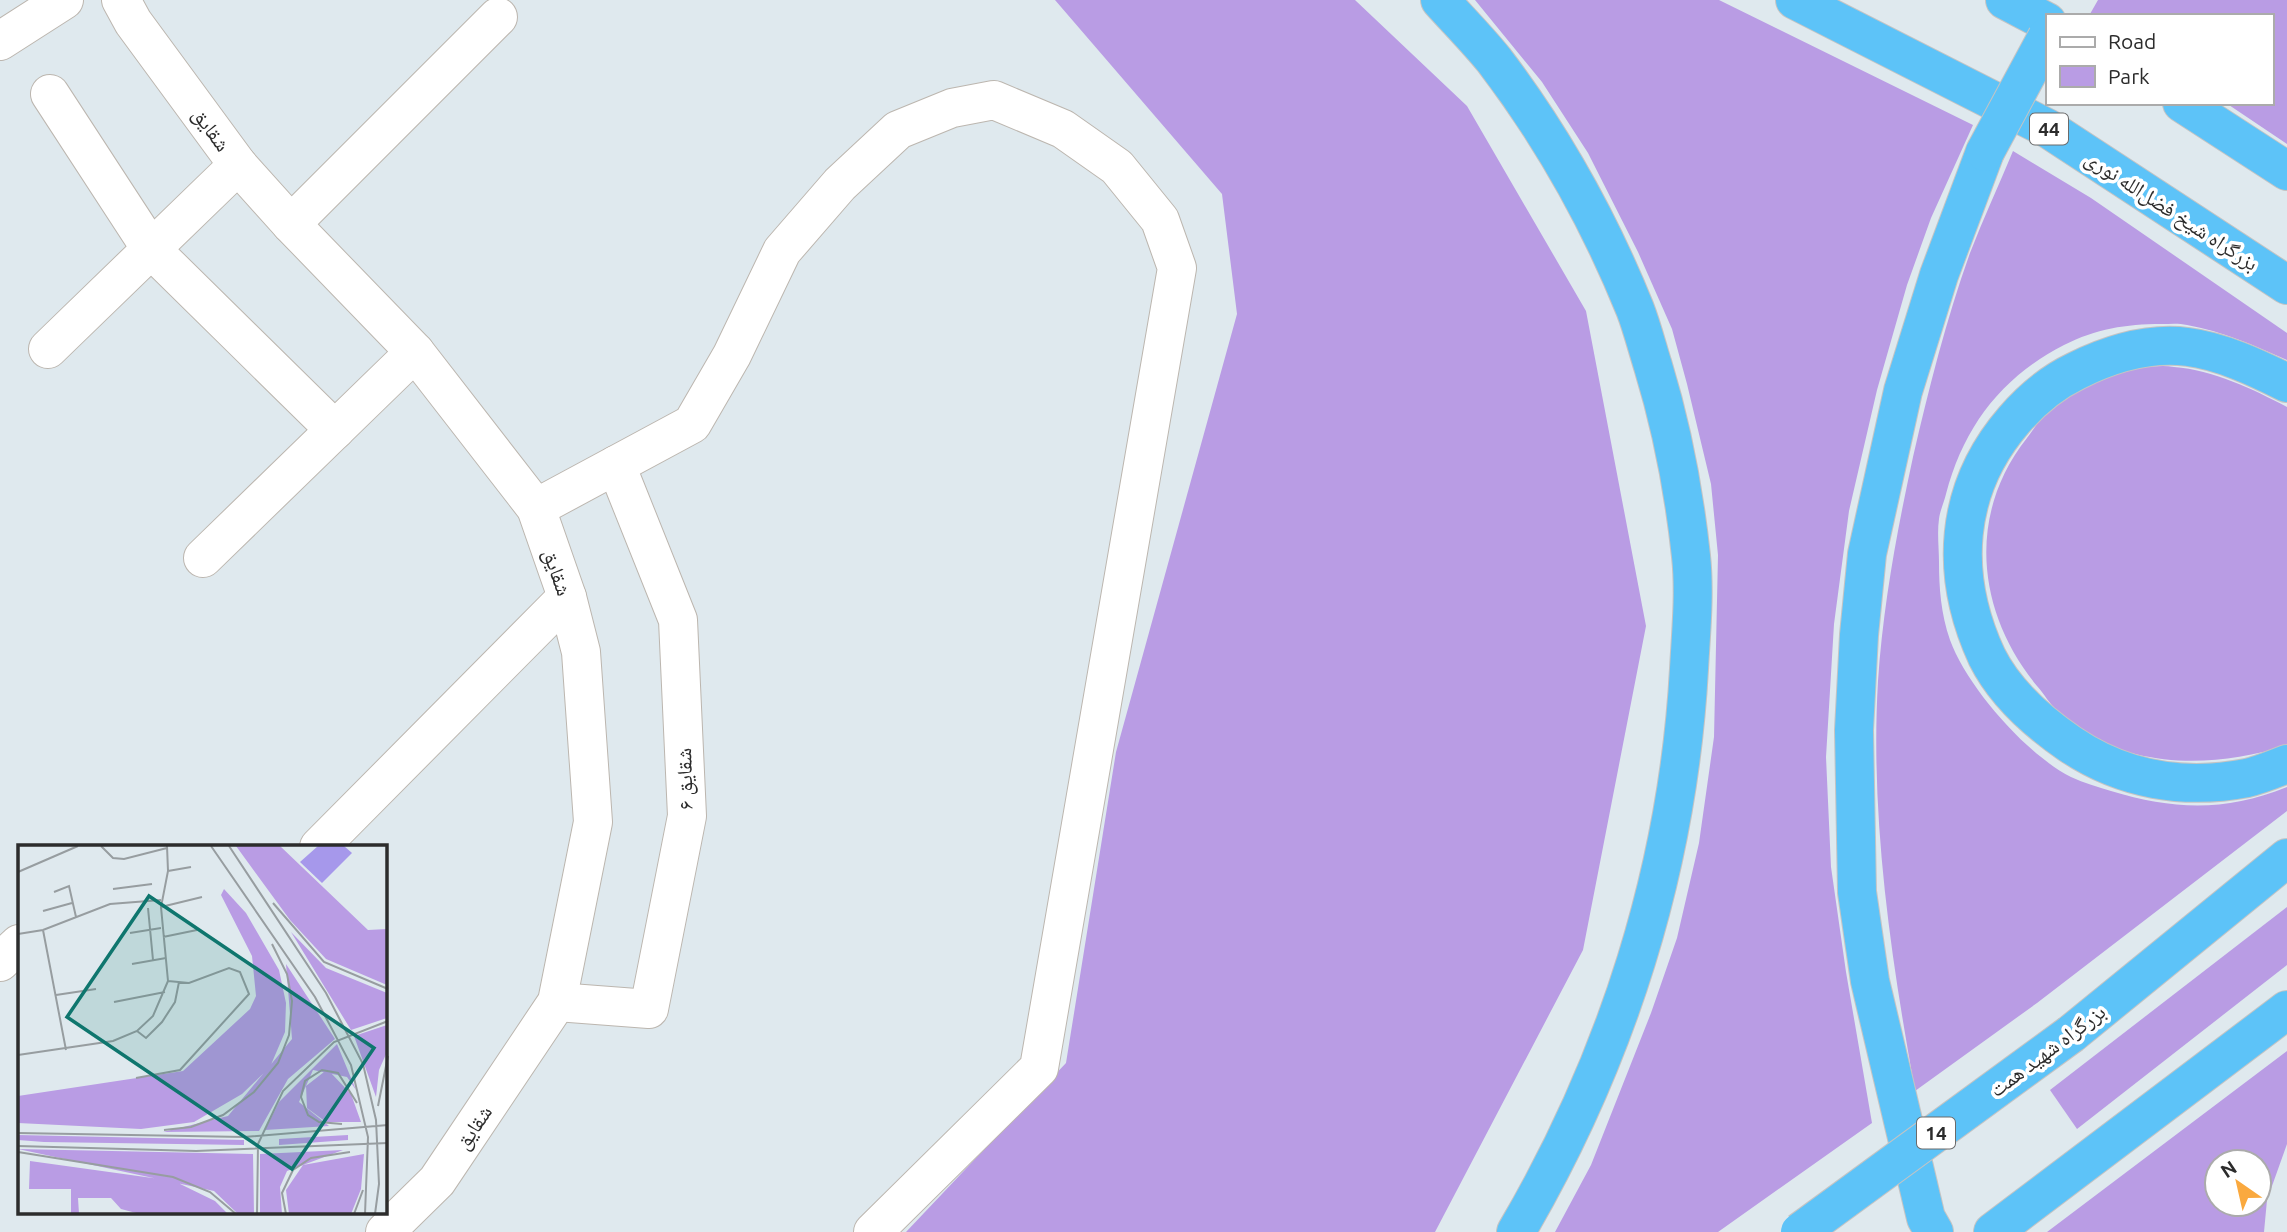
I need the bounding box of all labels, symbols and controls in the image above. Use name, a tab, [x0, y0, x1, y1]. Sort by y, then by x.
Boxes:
legend	[2046, 14, 2273, 105]
text: Road	[2108, 29, 2156, 53]
text: Park	[2108, 64, 2150, 88]
street label: شقایق	[187, 103, 236, 157]
road number: 44	[2030, 113, 2068, 144]
street label: بزرگراه شیخ فضل‌الله نوری	[2080, 145, 2263, 277]
street label: شقایق	[537, 545, 577, 599]
street label: شقایق ۶	[671, 747, 699, 811]
inset map	[18, 845, 387, 1214]
street label: بزرگراه شهید همت	[1984, 999, 2110, 1102]
street label: شقایق	[450, 1100, 498, 1155]
road number: 14	[1917, 1118, 1955, 1148]
north arrow	[2203, 1148, 2273, 1218]
text: N	[2216, 1156, 2241, 1182]

